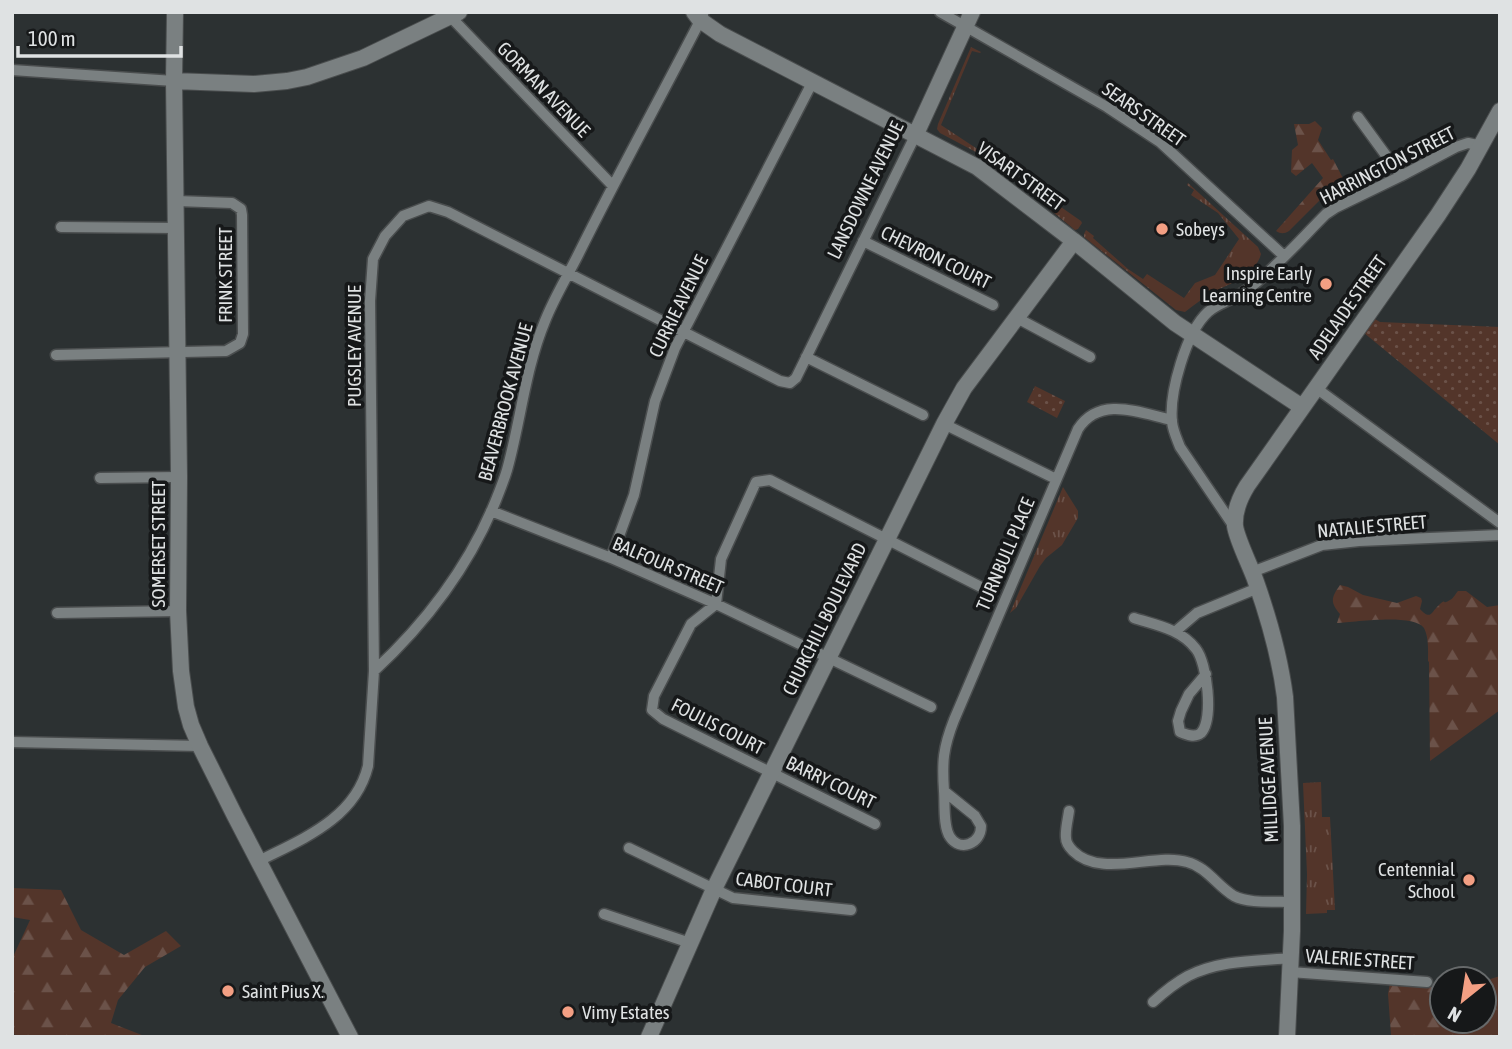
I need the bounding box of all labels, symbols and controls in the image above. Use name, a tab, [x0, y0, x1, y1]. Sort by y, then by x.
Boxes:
scale bar	[18, 14, 180, 58]
text: 100 m	[28, 26, 76, 50]
street label: GORMAN AVENUE	[493, 37, 595, 141]
street label: SEARS STREET	[1098, 78, 1190, 151]
street label: LANSDOWNE AVENUE	[822, 118, 908, 262]
street label: HARRINGTON STREET	[1316, 121, 1459, 209]
street label: VISART STREET	[973, 137, 1069, 215]
place label: Sobeys	[1176, 218, 1225, 240]
street label: CHEVRON COURT	[877, 221, 995, 293]
marker: Sobeys	[1154, 221, 1170, 237]
street label: FRINK STREET	[214, 227, 236, 323]
street label: ADELAIDE STREET	[1303, 250, 1391, 363]
street label: CURRIE AVENUE	[644, 251, 712, 361]
place label: Inspire Early Learning Centre	[1202, 262, 1312, 306]
marker: Inspire Early Learning Centre	[1318, 276, 1334, 292]
street label: PUGSLEY AVENUE	[343, 285, 365, 407]
street label: BEAVERBROOK AVENUE	[473, 321, 537, 483]
street label: SOMERSET STREET	[147, 480, 169, 607]
street label: TURNBULL PLACE	[971, 494, 1039, 614]
street label: NATALIE STREET	[1316, 510, 1428, 542]
street label: BALFOUR STREET	[609, 532, 727, 598]
street label: CHURCHILL BOULEVARD	[778, 539, 870, 699]
street label: FOULIS COURT	[668, 693, 769, 759]
street label: MILLIDGE AVENUE	[1254, 717, 1282, 843]
street label: BARRY COURT	[783, 751, 880, 813]
place label: Centennial School	[1378, 858, 1455, 902]
street label: CABOT COURT	[735, 867, 834, 901]
marker: Centennial School	[1461, 872, 1477, 888]
street label: VALERIE STREET	[1305, 944, 1416, 974]
north arrow	[1428, 965, 1498, 1035]
place label: Saint Pius X.	[242, 980, 324, 1002]
marker: Saint Pius X.	[220, 983, 236, 999]
place label: Vimy Estates	[582, 1001, 670, 1023]
text: N	[1444, 1002, 1465, 1027]
marker: Vimy Estates	[560, 1004, 576, 1020]

